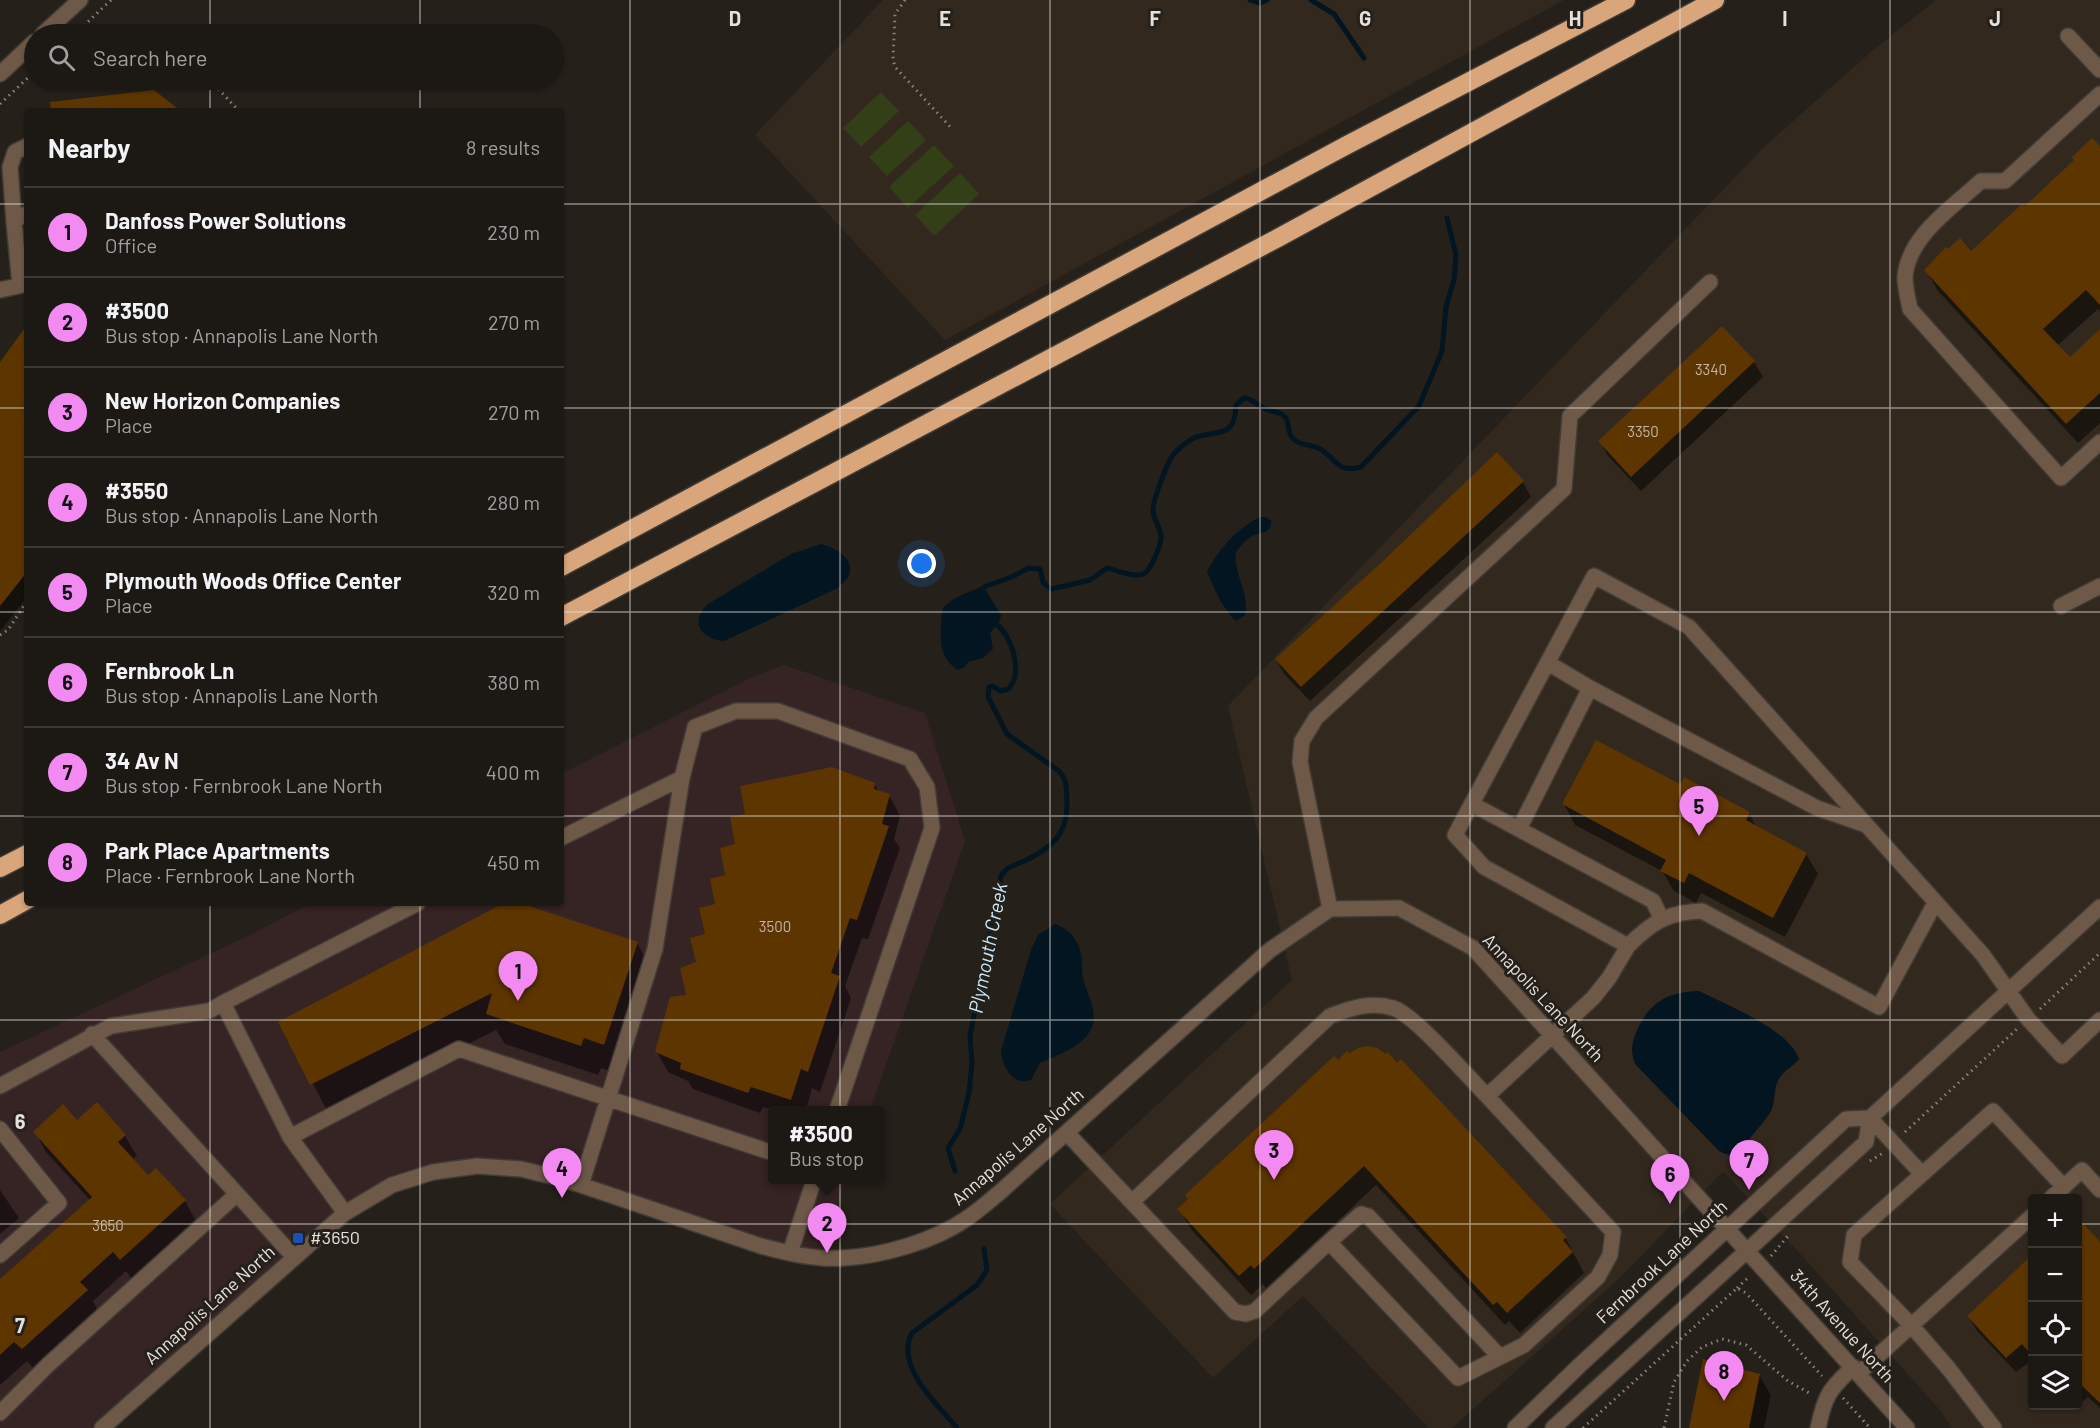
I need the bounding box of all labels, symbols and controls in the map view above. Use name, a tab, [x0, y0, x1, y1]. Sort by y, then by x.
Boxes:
text: D	[729, 6, 741, 30]
text: E	[939, 6, 951, 30]
text: F	[1149, 6, 1161, 30]
text: G	[1359, 6, 1371, 30]
text: H	[1569, 6, 1581, 30]
text: I	[1782, 6, 1788, 30]
text: J	[1989, 6, 2001, 30]
search box	[24, 24, 564, 90]
icon: search	[45, 41, 78, 74]
text: Search here	[93, 44, 207, 70]
text: Nearby	[48, 132, 130, 163]
text: 8 results	[466, 135, 540, 159]
text: Danfoss Power Solutions	[105, 207, 346, 233]
text: 1	[64, 220, 71, 244]
text: 230 m	[487, 220, 540, 244]
text: Office	[105, 233, 157, 257]
text: #3500	[105, 297, 169, 323]
text: 2	[62, 310, 73, 334]
text: 270 m	[488, 310, 540, 334]
text: Bus stop · Annapolis Lane North	[105, 323, 378, 347]
house number: 3340	[1695, 360, 1727, 378]
text: New Horizon Companies	[105, 387, 340, 413]
text: 3	[62, 400, 73, 424]
text: 270 m	[488, 400, 540, 424]
text: Place	[105, 413, 153, 437]
house number: 3350	[1627, 422, 1659, 440]
text: #3550	[105, 477, 168, 503]
text: 4	[61, 490, 74, 514]
text: 280 m	[487, 490, 540, 514]
text: Bus stop · Annapolis Lane North	[105, 503, 378, 527]
your location	[907, 549, 936, 578]
text: Plymouth Woods Office Center	[105, 567, 401, 593]
text: 5	[62, 580, 73, 604]
text: 320 m	[487, 580, 540, 604]
text: Place	[105, 593, 153, 617]
text: Fernbrook Ln	[105, 657, 234, 683]
text: 6	[62, 670, 73, 694]
text: 380 m	[487, 670, 540, 694]
text: Bus stop · Annapolis Lane North	[105, 683, 378, 707]
text: 34 Av N	[105, 747, 179, 773]
text: 7	[63, 760, 72, 784]
text: 400 m	[486, 760, 540, 784]
text: Bus stop · Fernbrook Lane North	[105, 773, 382, 797]
pin: 5	[1680, 786, 1718, 836]
text: Park Place Apartments	[105, 837, 330, 863]
text: 8	[62, 850, 73, 874]
text: 450 m	[487, 850, 540, 874]
text: Place · Fernbrook Lane North	[105, 863, 355, 887]
water label: Plymouth Creek	[963, 880, 1011, 1015]
house number: 3500	[759, 917, 791, 935]
street label: Annapolis Lane North	[1479, 929, 1609, 1066]
pin: 1	[498, 952, 538, 1001]
street label: Annapolis Lane North	[947, 1083, 1088, 1209]
popup	[768, 1106, 885, 1184]
text: 6	[15, 1109, 26, 1133]
text: #3500	[789, 1120, 853, 1146]
pin: 3	[1254, 1130, 1294, 1180]
pin: 7	[1730, 1140, 1768, 1190]
text: Bus stop	[789, 1146, 864, 1170]
pin: 4	[542, 1148, 582, 1198]
pin: 6	[1650, 1154, 1690, 1204]
map controls	[2028, 1194, 2082, 1410]
button: +	[2028, 1194, 2082, 1248]
street label: Fernbrook Lane North	[1591, 1195, 1731, 1328]
pin: 2	[808, 1204, 846, 1253]
house number: 3650	[92, 1216, 124, 1234]
place label: #3650	[310, 1226, 360, 1248]
marker: #3650	[291, 1231, 305, 1245]
street label: Annapolis Lane North	[140, 1240, 279, 1368]
button: −	[2028, 1248, 2082, 1302]
street label: 34th Avenue North	[1786, 1264, 1899, 1387]
button: locate	[2028, 1302, 2082, 1356]
text: 7	[15, 1313, 25, 1337]
pin: 8	[1704, 1352, 1744, 1401]
button: layers	[2028, 1356, 2082, 1410]

